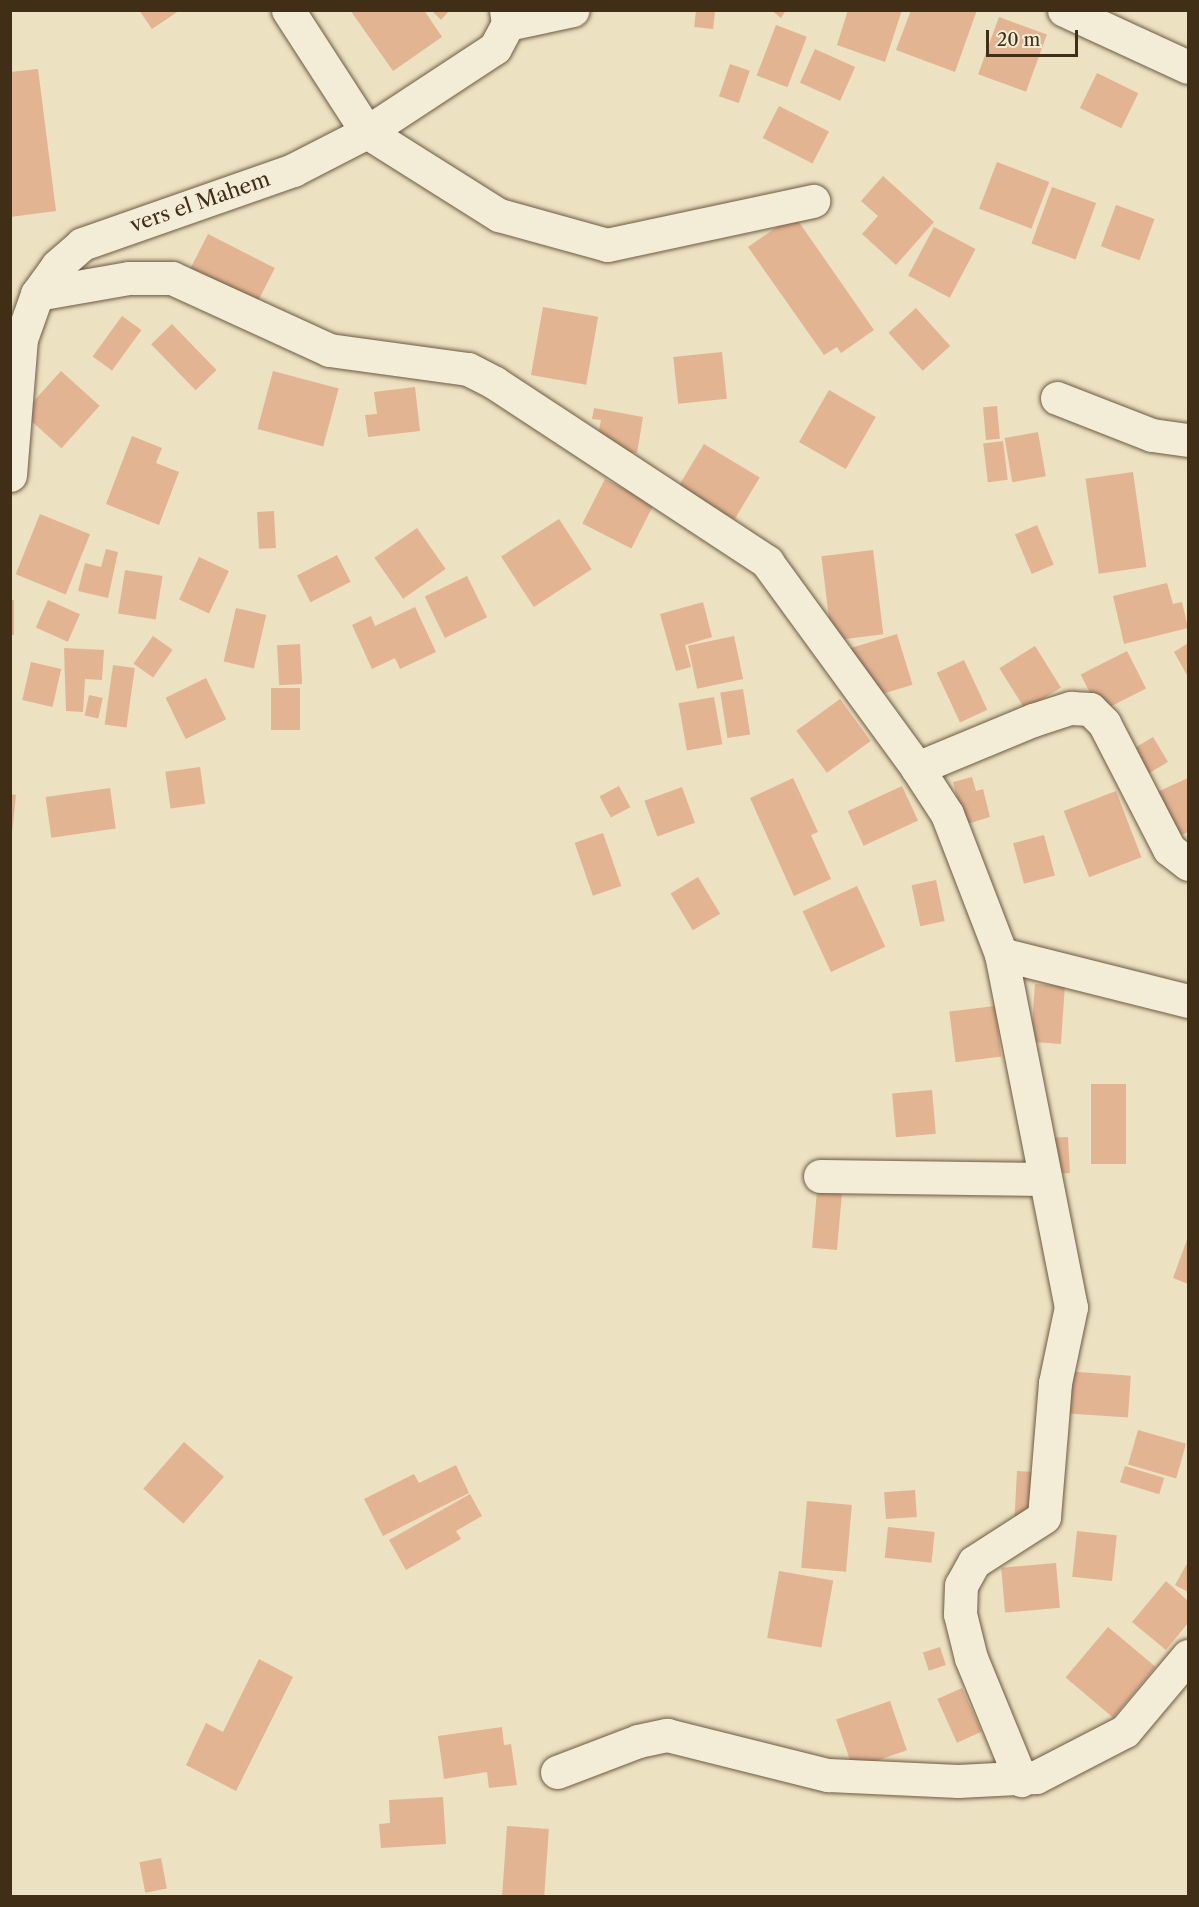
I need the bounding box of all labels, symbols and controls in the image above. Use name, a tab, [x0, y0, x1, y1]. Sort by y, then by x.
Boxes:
scale bar	[989, 18, 1080, 56]
text: 20 m	[997, 29, 1040, 51]
street label: vers el Mahem	[127, 166, 273, 238]

